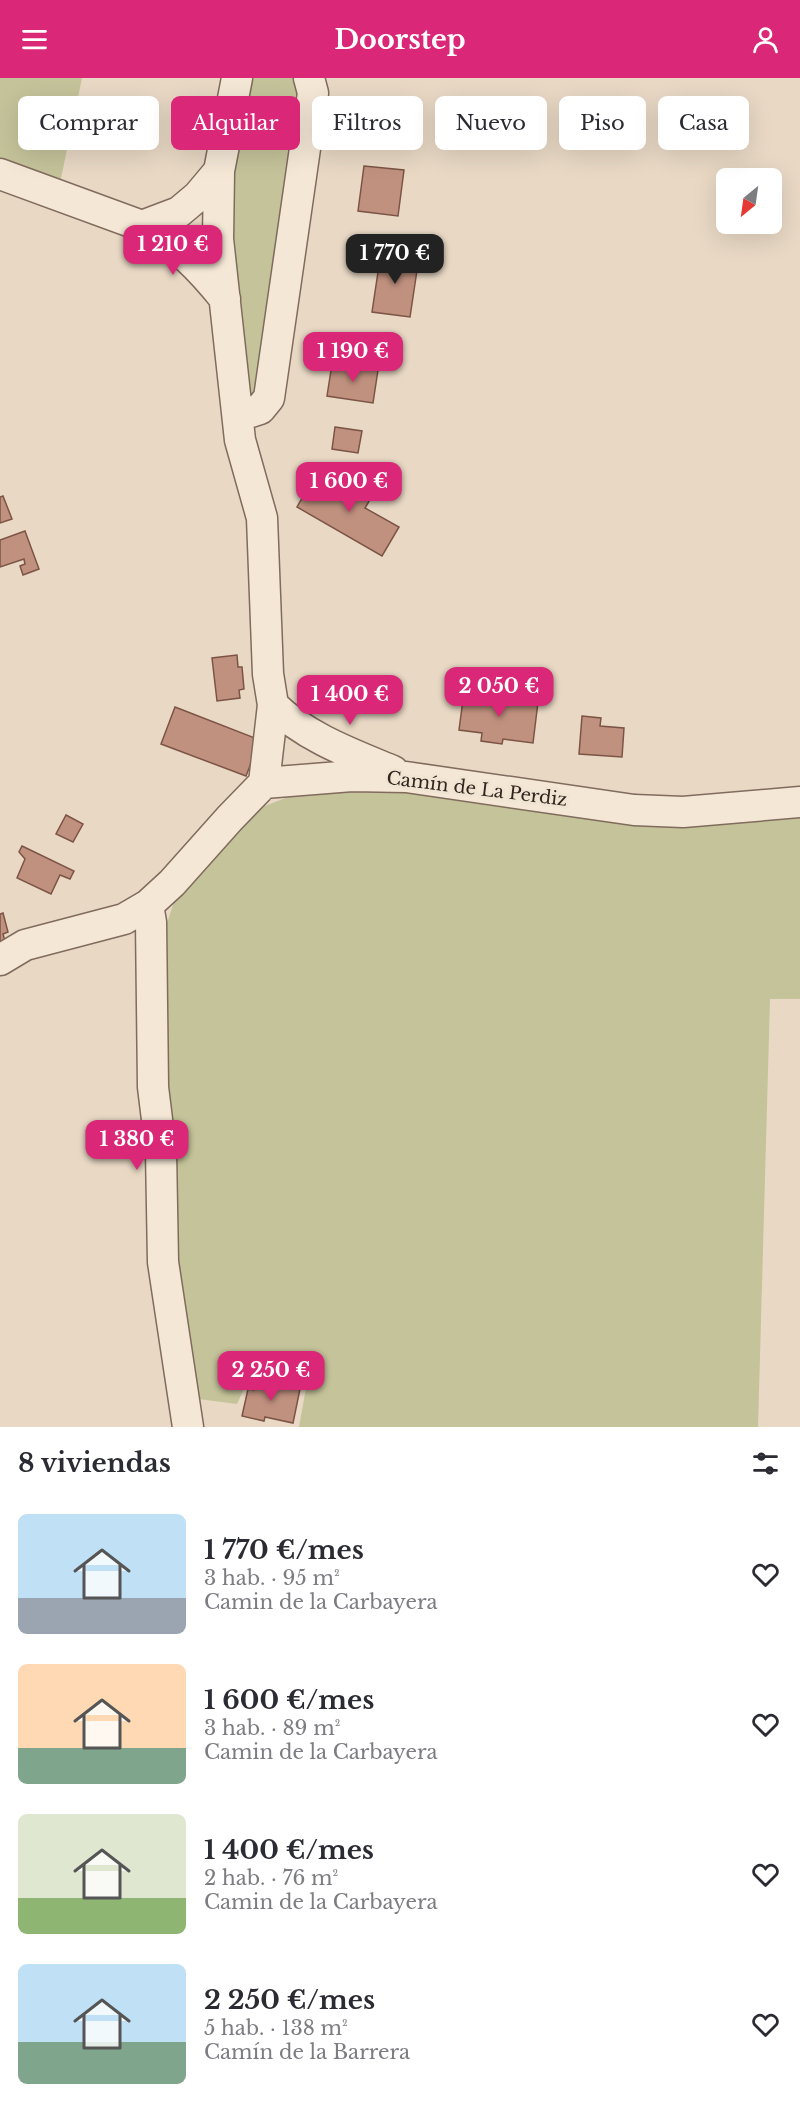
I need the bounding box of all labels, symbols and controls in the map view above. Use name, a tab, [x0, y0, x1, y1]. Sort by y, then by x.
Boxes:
icon: menu	[18, 23, 51, 56]
text: Doorstep	[334, 23, 466, 56]
icon: person	[749, 23, 782, 56]
chip: Comprar	[18, 96, 159, 150]
chip: Alquilar	[171, 96, 300, 150]
chip: Filtros	[312, 96, 423, 150]
chip: Nuevo	[435, 96, 547, 150]
chip: Piso	[559, 96, 646, 150]
chip: Casa	[658, 96, 749, 150]
north arrow	[716, 168, 782, 234]
map controls	[716, 168, 782, 234]
pin: 1 210 €	[118, 225, 228, 276]
text: 1 210 €	[137, 232, 209, 256]
pin: 1 770 €	[340, 234, 450, 285]
text: 1 770 €	[360, 241, 430, 265]
pin: 1 190 €	[298, 332, 408, 383]
text: 1 190 €	[317, 339, 389, 363]
pin: 1 600 €	[294, 462, 404, 513]
text: 1 600 €	[310, 469, 388, 493]
pin: 2 050 €	[444, 667, 554, 718]
text: 2 050 €	[459, 674, 540, 698]
pin: 1 400 €	[295, 675, 405, 726]
text: 1 400 €	[311, 682, 389, 706]
street label: Camín de La Perdiz	[385, 767, 569, 811]
pin: 1 380 €	[82, 1120, 192, 1171]
text: 1 380 €	[99, 1127, 175, 1151]
pin: 2 250 €	[216, 1351, 326, 1402]
text: 2 250 €	[232, 1358, 310, 1382]
text: 8 viviendas	[18, 1447, 171, 1479]
icon: filters	[749, 1447, 782, 1480]
text: 1 770 €/mes	[204, 1534, 364, 1566]
icon: home	[66, 1538, 138, 1610]
icon: heart	[749, 1558, 782, 1591]
text: 3 hab. · 95 m²	[204, 1566, 340, 1590]
text: Camin de la Carbayera	[204, 1590, 438, 1614]
text: 1 600 €/mes	[204, 1684, 374, 1716]
icon: home	[66, 1688, 138, 1760]
icon: heart	[749, 1708, 782, 1741]
text: 3 hab. · 89 m²	[204, 1716, 340, 1740]
text: Camin de la Carbayera	[204, 1740, 438, 1764]
text: 1 400 €/mes	[204, 1834, 374, 1866]
icon: home	[66, 1838, 138, 1910]
icon: heart	[749, 1858, 782, 1891]
text: 2 hab. · 76 m²	[204, 1866, 338, 1890]
text: Camin de la Carbayera	[204, 1890, 438, 1914]
text: 2 250 €/mes	[204, 1984, 375, 2016]
icon: home	[66, 1988, 138, 2060]
icon: heart	[749, 2008, 782, 2041]
text: 5 hab. · 138 m²	[204, 2016, 348, 2040]
text: Camín de la Barrera	[204, 2040, 410, 2064]

